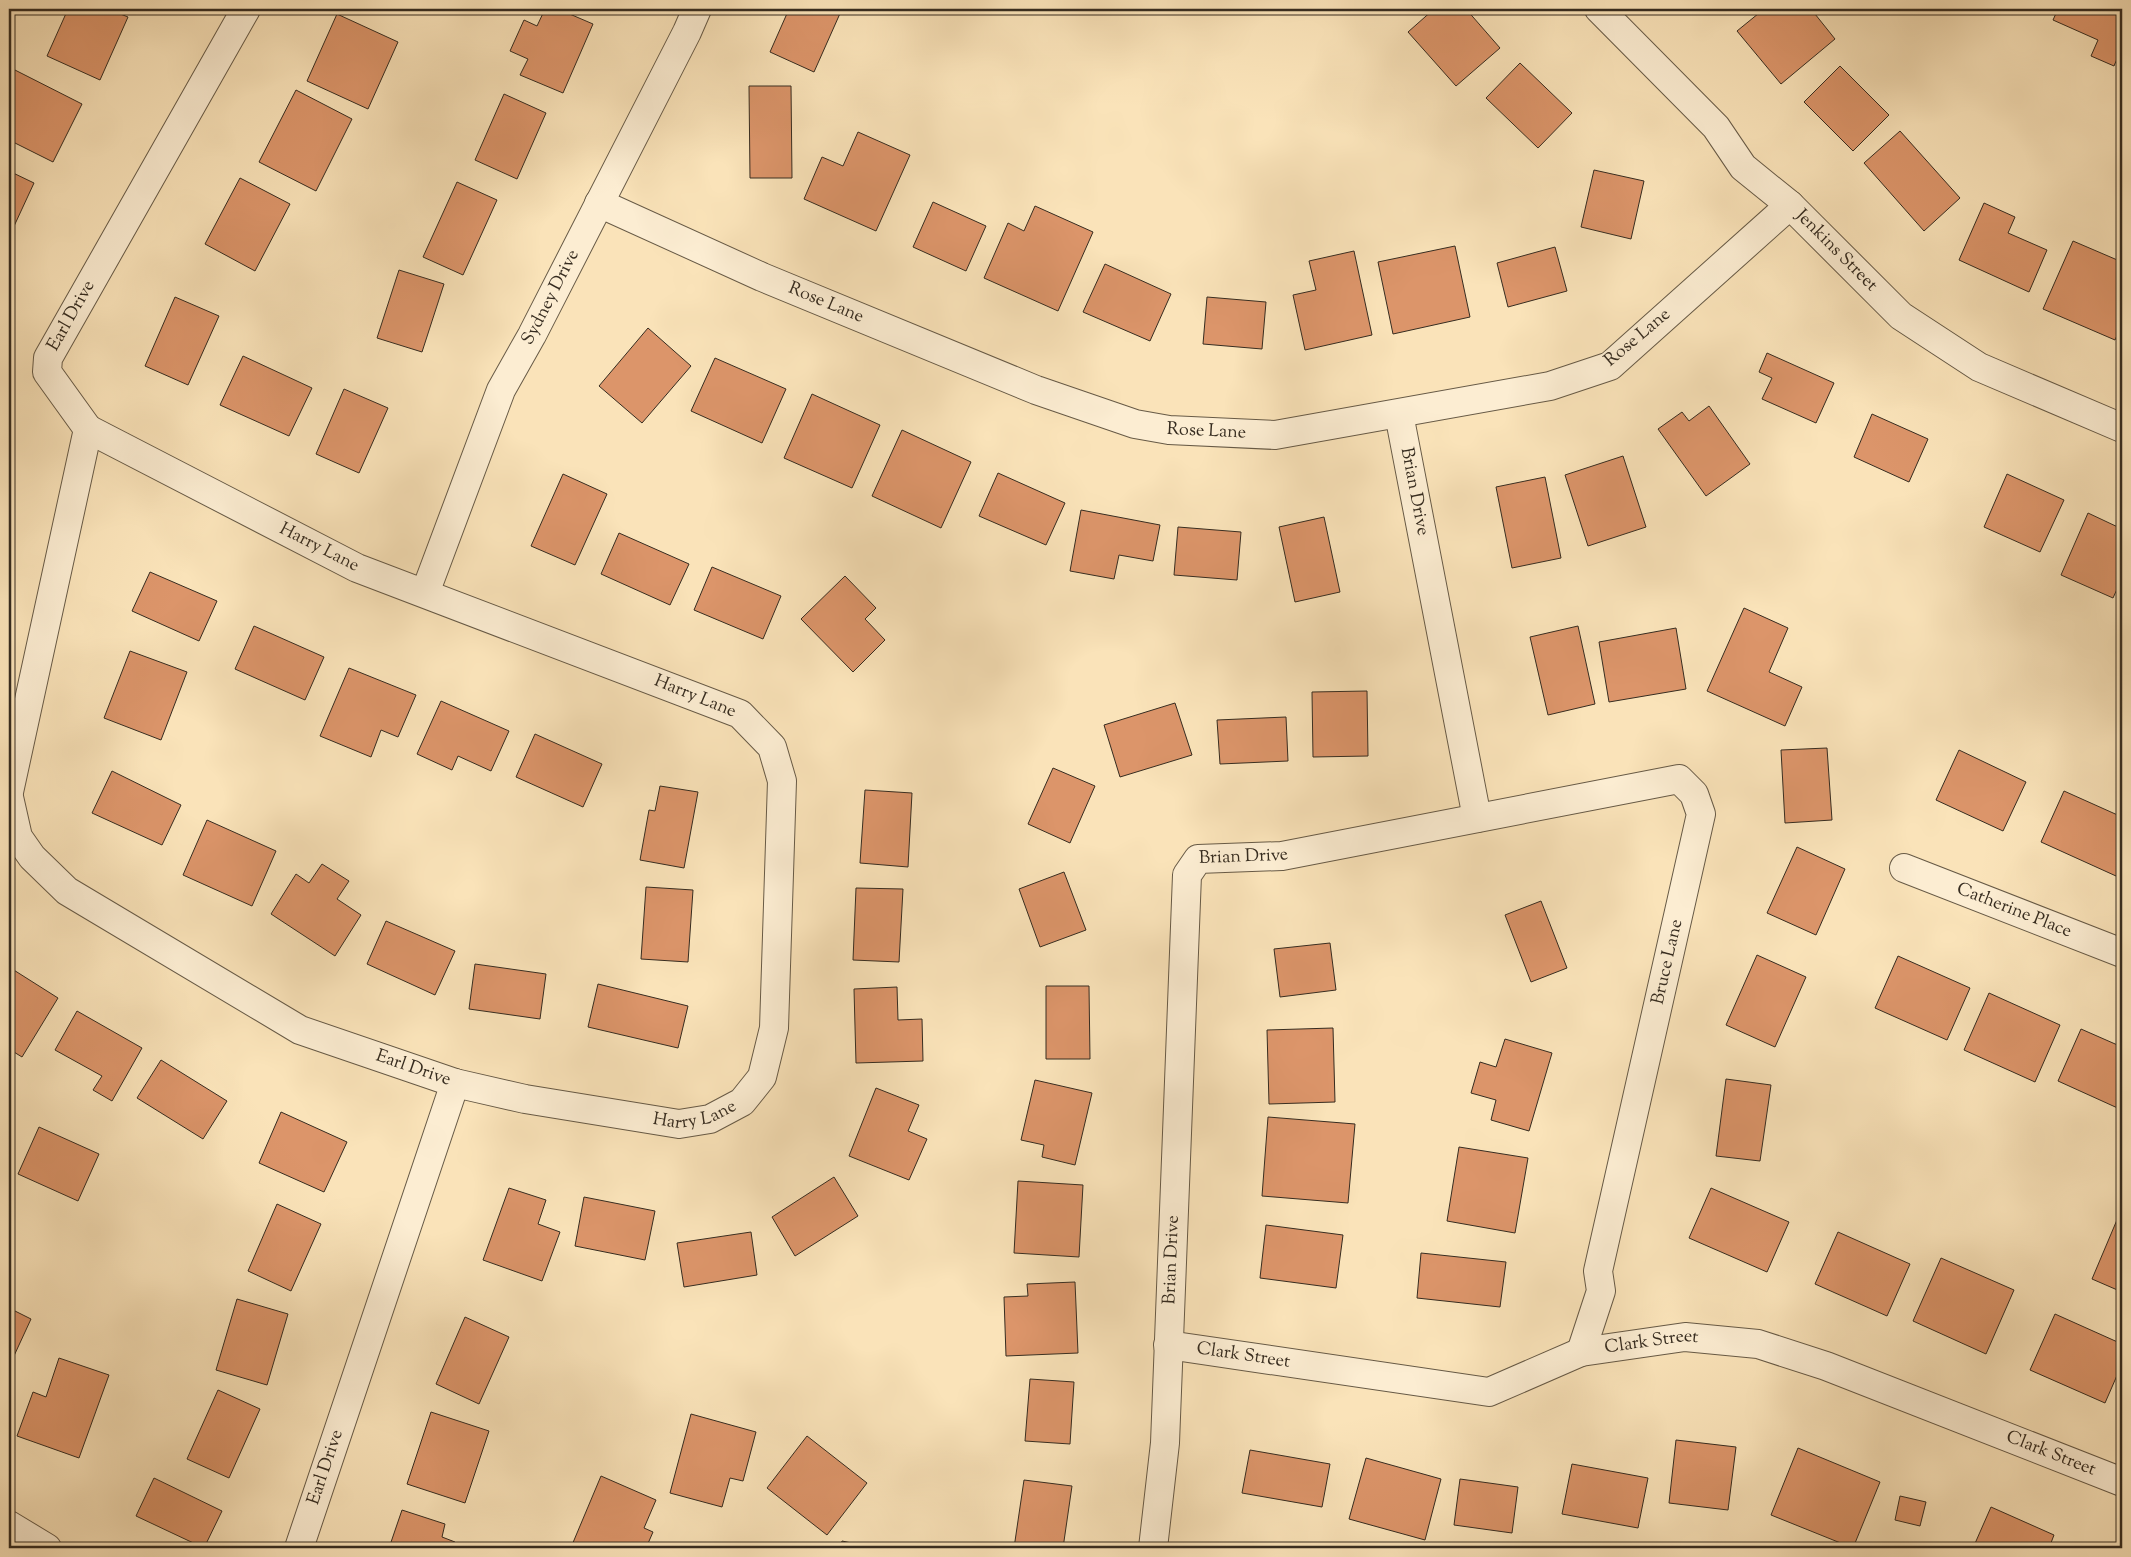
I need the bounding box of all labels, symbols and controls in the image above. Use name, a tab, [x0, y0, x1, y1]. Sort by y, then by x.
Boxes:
street label: Jenkins Street	[1788, 203, 1883, 298]
street label: Sydney Drive	[516, 245, 586, 350]
street label: Earl Drive	[41, 276, 102, 356]
street label: Rose Lane	[784, 276, 868, 330]
street label: Rose Lane	[1599, 302, 1677, 374]
street label: Rose Lane	[1166, 417, 1247, 447]
street label: Brian Drive	[1393, 445, 1435, 538]
street label: Harry Lane	[275, 517, 363, 579]
street label: Harry Lane	[650, 669, 740, 725]
street label: Brian Drive	[1198, 842, 1290, 872]
street label: Catherine Place	[1953, 877, 2075, 945]
street label: Bruce Lane	[1646, 917, 1690, 1007]
street label: Earl Drive	[372, 1044, 454, 1094]
street label: Harry Lane	[651, 1094, 742, 1137]
street label: Brian Drive	[1157, 1215, 1187, 1305]
street label: Clark Street	[1603, 1324, 1700, 1361]
street label: Clark Street	[1195, 1336, 1292, 1376]
street label: Clark Street	[2002, 1425, 2099, 1483]
street label: Earl Drive	[301, 1426, 351, 1508]

